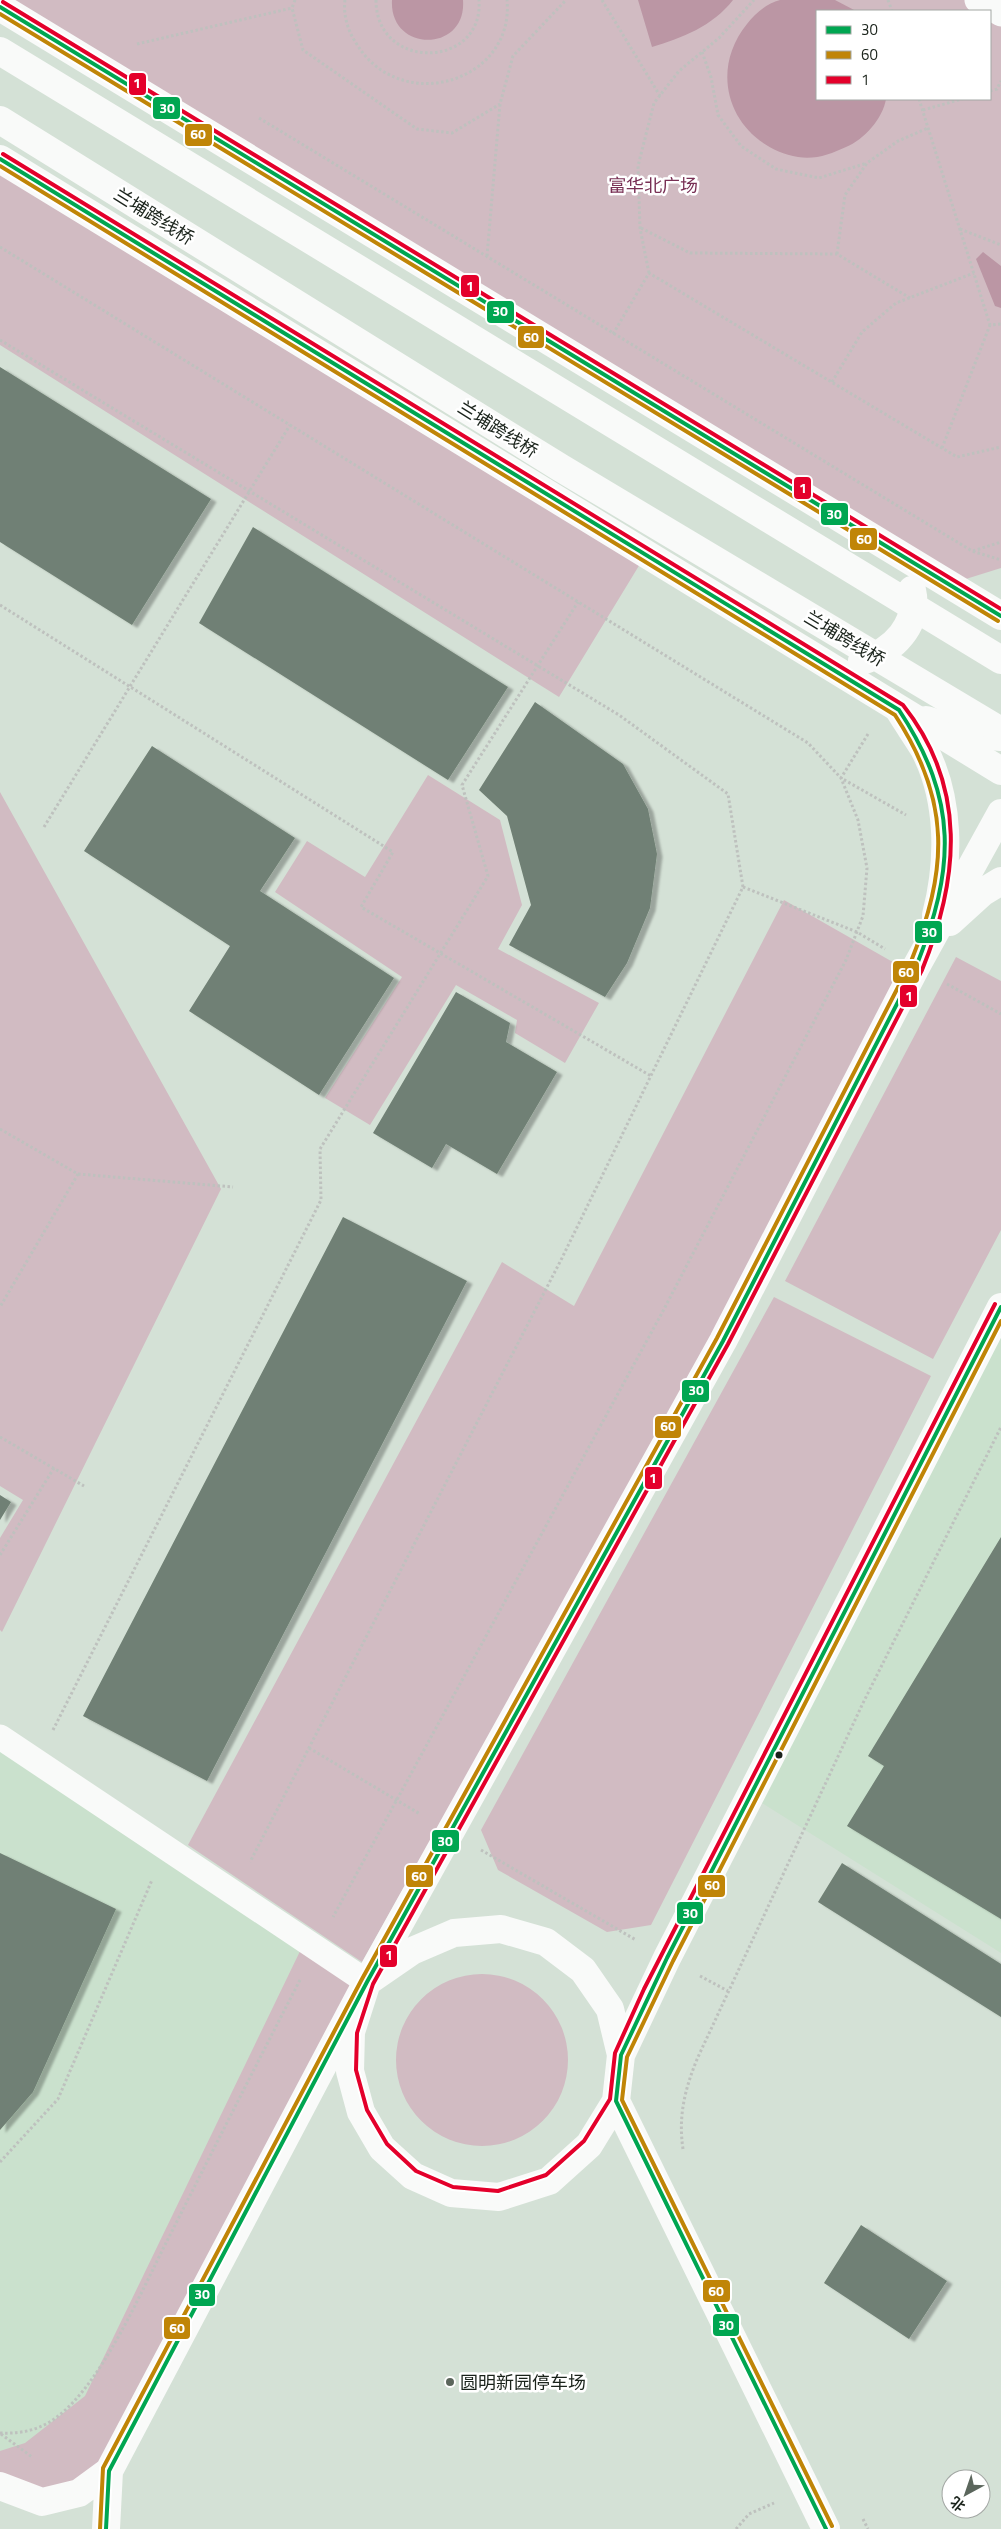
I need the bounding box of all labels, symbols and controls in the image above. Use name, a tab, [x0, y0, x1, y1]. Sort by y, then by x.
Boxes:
legend	[816, 10, 991, 100]
text: 30	[861, 18, 878, 41]
text: 60	[861, 43, 878, 66]
text: 1	[861, 68, 869, 91]
line badge: 1	[128, 72, 147, 96]
text: 1	[133, 72, 141, 93]
line badge: 30	[152, 96, 181, 120]
text: 30	[159, 97, 175, 118]
line badge: 60	[184, 123, 213, 147]
text: 60	[190, 123, 206, 144]
park label: 富华北广场	[608, 172, 698, 199]
street label: 兰埔跨线桥	[109, 181, 199, 251]
line badge: 1	[460, 274, 480, 298]
text: 1	[466, 275, 474, 296]
line badge: 30	[486, 300, 515, 324]
text: 30	[492, 300, 508, 321]
line badge: 60	[517, 325, 545, 349]
text: 60	[523, 326, 539, 347]
street label: 兰埔跨线桥	[453, 394, 543, 464]
line badge: 1	[793, 476, 812, 500]
text: 1	[799, 477, 807, 498]
line badge: 30	[820, 502, 849, 526]
text: 30	[826, 503, 842, 524]
line badge: 60	[849, 527, 878, 551]
text: 60	[856, 528, 872, 549]
street label: 兰埔跨线桥	[799, 603, 891, 673]
line badge: 30	[914, 920, 943, 944]
text: 30	[921, 921, 937, 942]
line badge: 60	[892, 960, 920, 984]
text: 60	[898, 961, 914, 982]
line badge: 1	[899, 984, 918, 1008]
text: 1	[905, 985, 913, 1006]
line badge: 30	[681, 1379, 710, 1403]
text: 30	[688, 1379, 704, 1400]
line badge: 60	[654, 1415, 682, 1439]
text: 60	[660, 1415, 676, 1436]
line badge: 1	[644, 1466, 663, 1490]
text: 1	[649, 1467, 657, 1488]
unlabelled marker	[774, 1750, 784, 1760]
line badge: 30	[431, 1829, 460, 1853]
text: 30	[437, 1830, 453, 1851]
line badge: 60	[405, 1864, 434, 1888]
text: 60	[411, 1865, 427, 1886]
line badge: 60	[697, 1874, 726, 1898]
text: 60	[704, 1874, 720, 1895]
line badge: 30	[676, 1901, 704, 1925]
text: 30	[682, 1902, 698, 1923]
line badge: 1	[379, 1944, 398, 1968]
text: 1	[385, 1944, 393, 1965]
line badge: 60	[702, 2279, 731, 2303]
text: 60	[708, 2280, 724, 2301]
line badge: 30	[188, 2283, 216, 2307]
text: 30	[194, 2283, 210, 2304]
line badge: 30	[712, 2313, 740, 2337]
text: 30	[718, 2314, 734, 2335]
line badge: 60	[163, 2316, 191, 2340]
text: 60	[169, 2317, 185, 2338]
place label: 圆明新园停车场	[460, 2369, 586, 2396]
marker: 圆明新园停车场	[444, 2376, 456, 2388]
north arrow	[941, 2469, 991, 2519]
text: 北	[945, 2492, 969, 2517]

